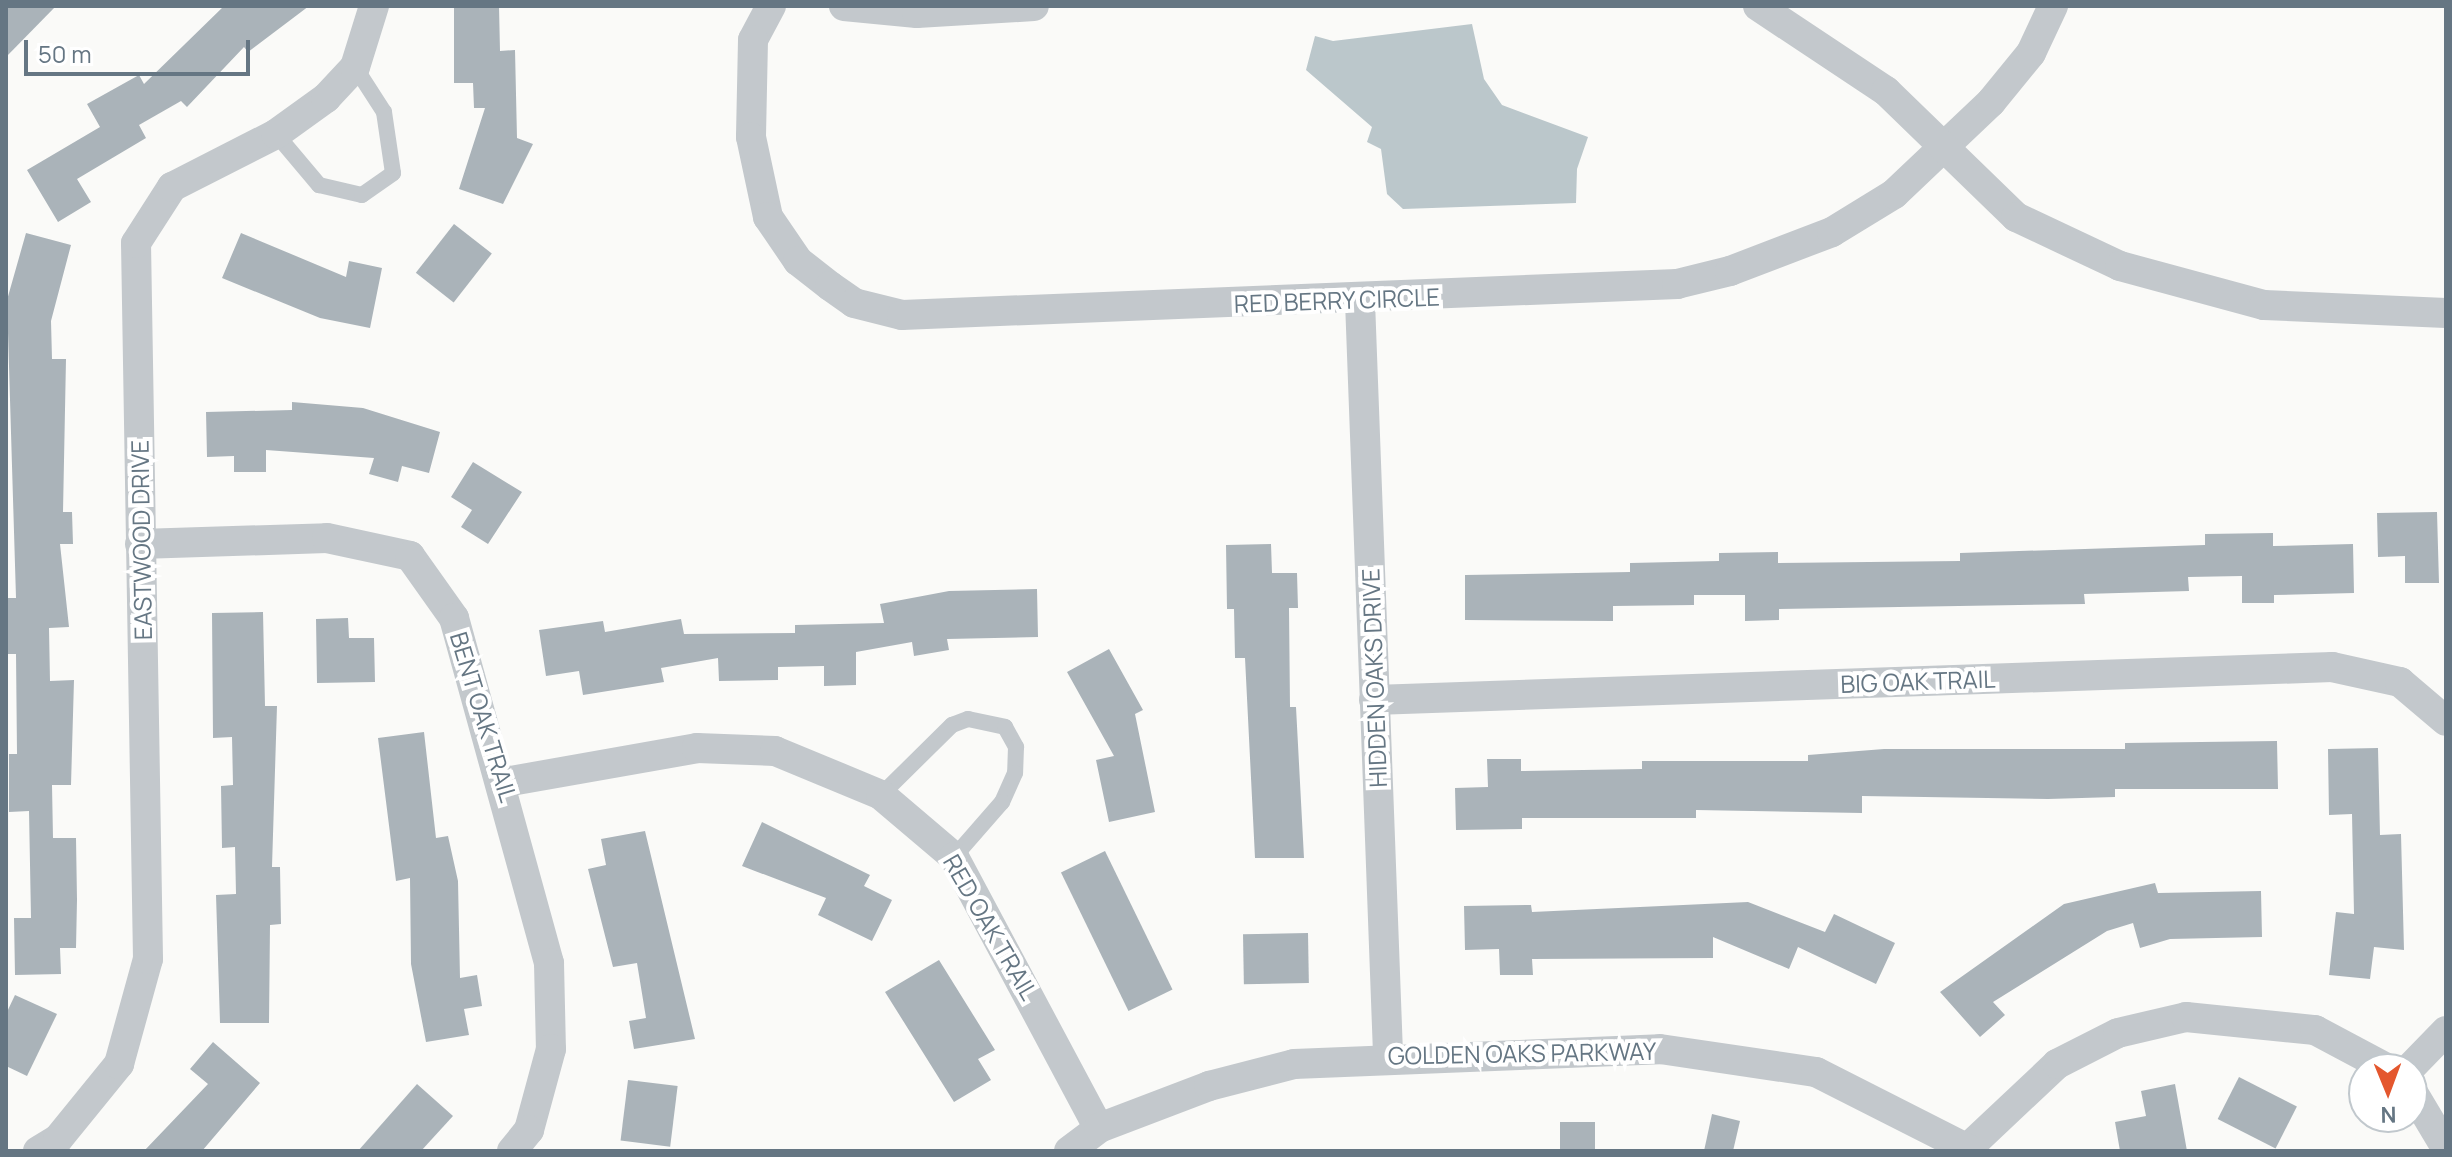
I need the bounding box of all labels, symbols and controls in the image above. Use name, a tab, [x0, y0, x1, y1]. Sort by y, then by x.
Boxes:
scale bar	[28, 24, 254, 74]
text: 50 m	[38, 37, 92, 70]
street label: RED BERRY CIRCLE	[1233, 282, 1441, 318]
street label: EASTWOOD DRIVE	[125, 440, 157, 640]
street label: HIDDEN OAKS DRIVE	[1356, 568, 1392, 788]
street label: BENT OAK TRAIL	[444, 628, 524, 806]
street label: BIG OAK TRAIL	[1840, 664, 1996, 698]
street label: RED OAK TRAIL	[938, 849, 1044, 1005]
street label: GOLDEN OAKS PARKWAY	[1388, 1036, 1656, 1070]
north arrow	[2348, 1053, 2428, 1133]
text: N	[2380, 1100, 2397, 1130]

